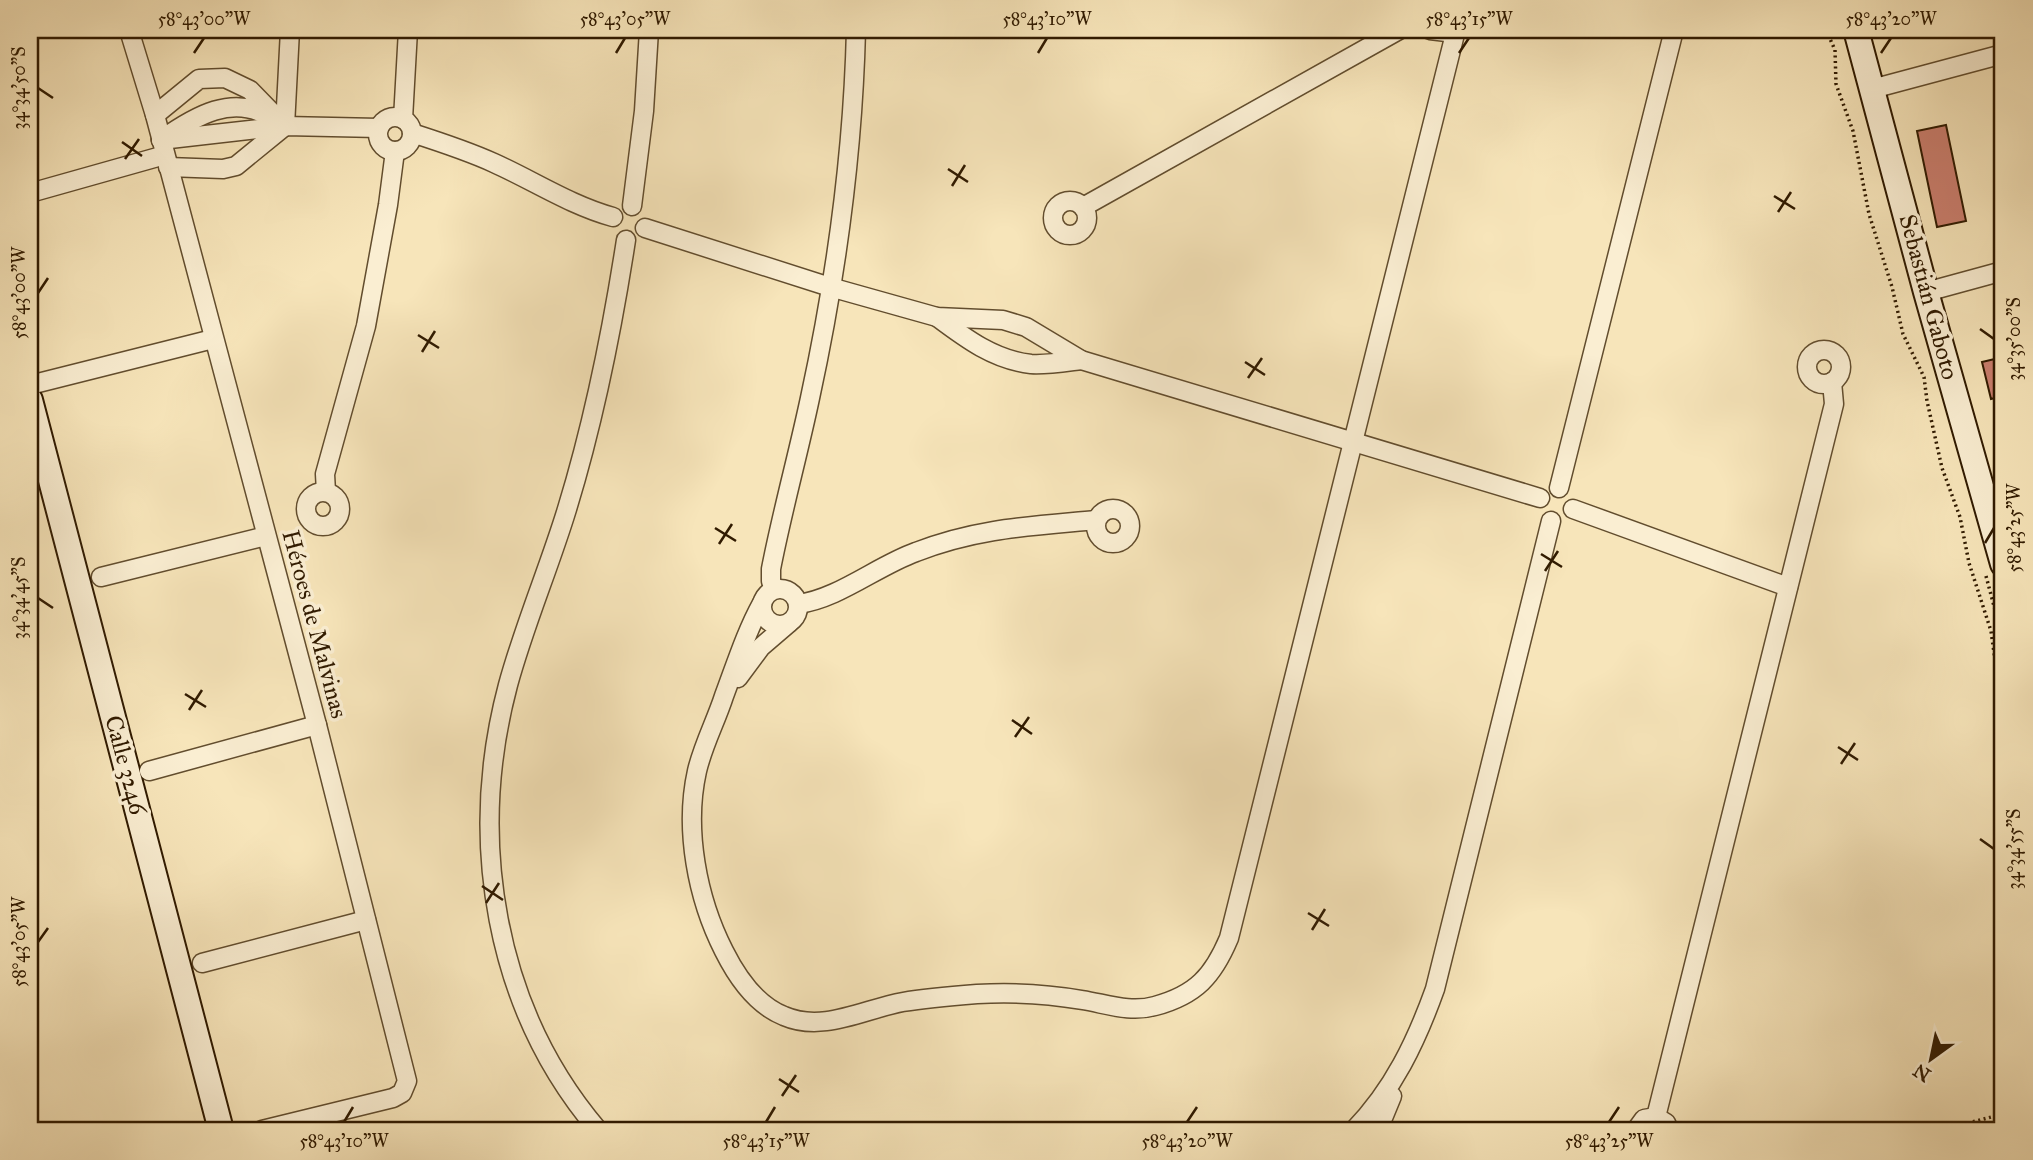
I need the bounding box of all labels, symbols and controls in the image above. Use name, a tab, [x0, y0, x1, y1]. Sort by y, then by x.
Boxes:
text: 58°43'00"W	[158, 8, 251, 30]
text: 58°43'05"W	[580, 8, 671, 30]
text: 58°43'10"W	[1002, 8, 1092, 30]
text: 58°43'15"W	[1426, 8, 1513, 30]
text: 58°43'20"W	[1846, 8, 1937, 30]
text: 34°34'50"S	[8, 46, 30, 130]
street label: Sebastián Gaboto	[1892, 211, 1966, 383]
text: 58°43'00"W	[8, 246, 30, 339]
text: 34°35'00"S	[2003, 297, 2025, 381]
text: 58°43'25"W	[2003, 483, 2025, 572]
street label: Héroes de Malvinas	[275, 526, 355, 722]
text: 34°34'45"S	[8, 557, 30, 639]
street label: Calle 3246	[98, 712, 154, 819]
text: 34°34'55"S	[2003, 809, 2025, 889]
text: 58°43'05"W	[8, 896, 30, 987]
north arrow	[1896, 1024, 1966, 1094]
text: N	[1909, 1059, 1935, 1087]
text: 58°43'10"W	[299, 1130, 389, 1152]
text: 58°43'15"W	[723, 1130, 810, 1152]
text: 58°43'20"W	[1142, 1130, 1233, 1152]
text: 58°43'25"W	[1565, 1130, 1654, 1152]

